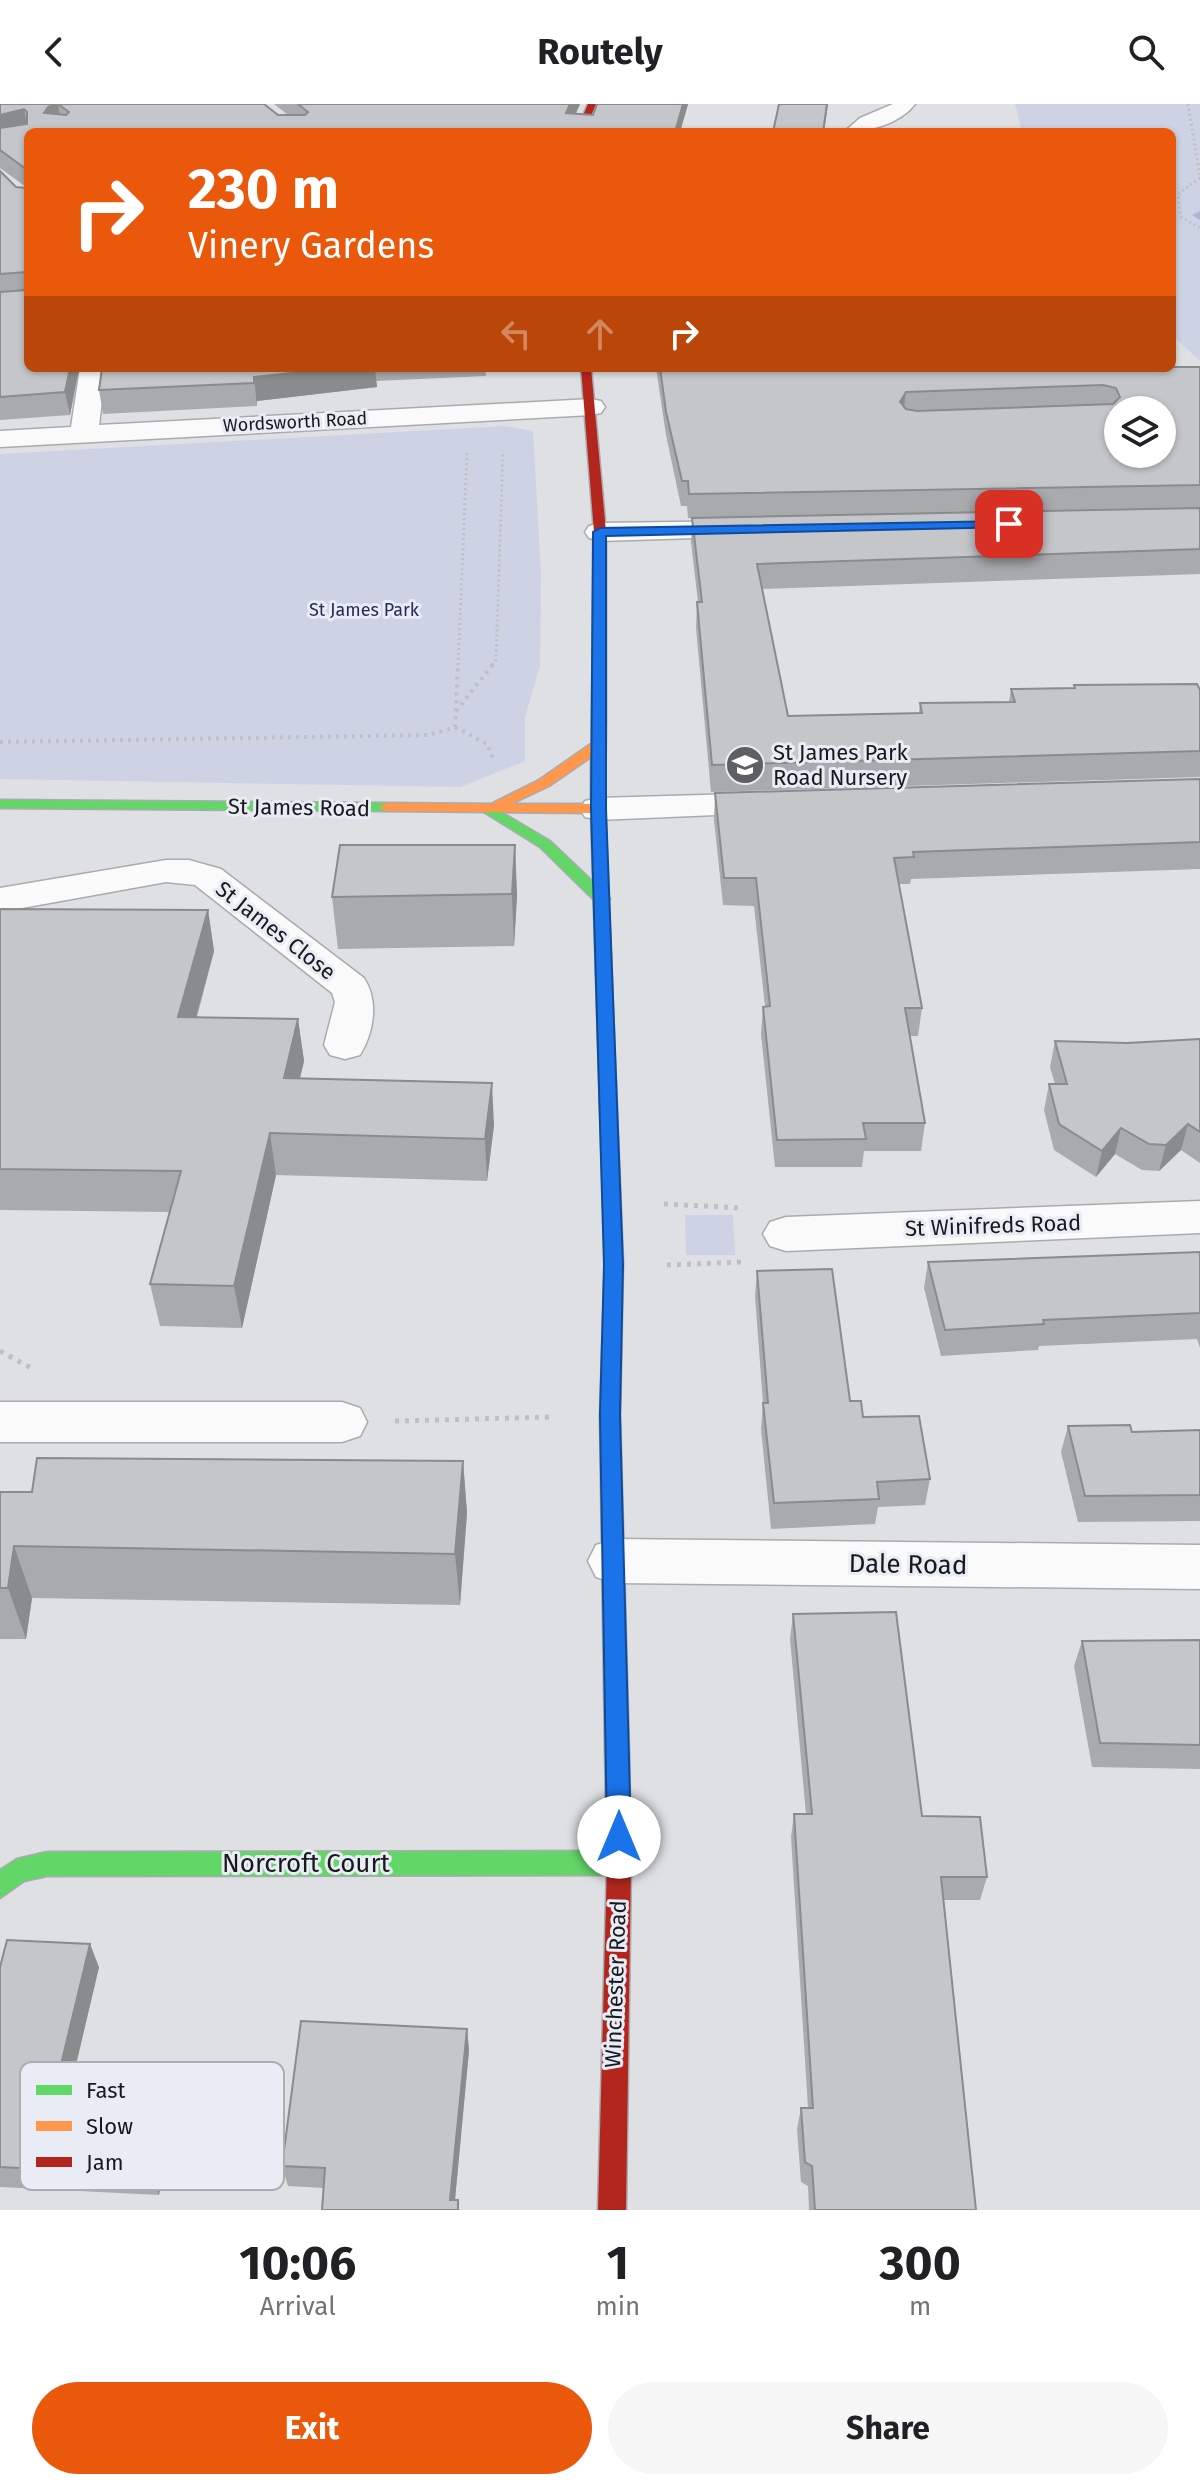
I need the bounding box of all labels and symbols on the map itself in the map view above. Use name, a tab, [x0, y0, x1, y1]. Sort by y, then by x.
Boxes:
street label: Wordsworth Road	[222, 407, 368, 437]
pin	[975, 490, 1043, 558]
park label: St James Park	[309, 599, 420, 621]
place label: St James Park Road Nursery	[773, 739, 908, 791]
school or university icon: St James Park Road Nursery	[724, 744, 766, 786]
street label: St James Road	[228, 793, 370, 822]
street label: St James Close	[210, 875, 341, 986]
street label: St Winifreds Road	[904, 1209, 1082, 1242]
street label: Dale Road	[848, 1548, 968, 1581]
position arrow	[577, 1795, 661, 1879]
street label: Norcroft Court	[222, 1848, 391, 1879]
street label: Winchester Road	[599, 1900, 632, 2068]
legend	[20, 2062, 284, 2190]
text: Fast	[86, 2077, 126, 2104]
text: Slow	[86, 2113, 133, 2140]
text: Jam	[86, 2149, 124, 2176]

